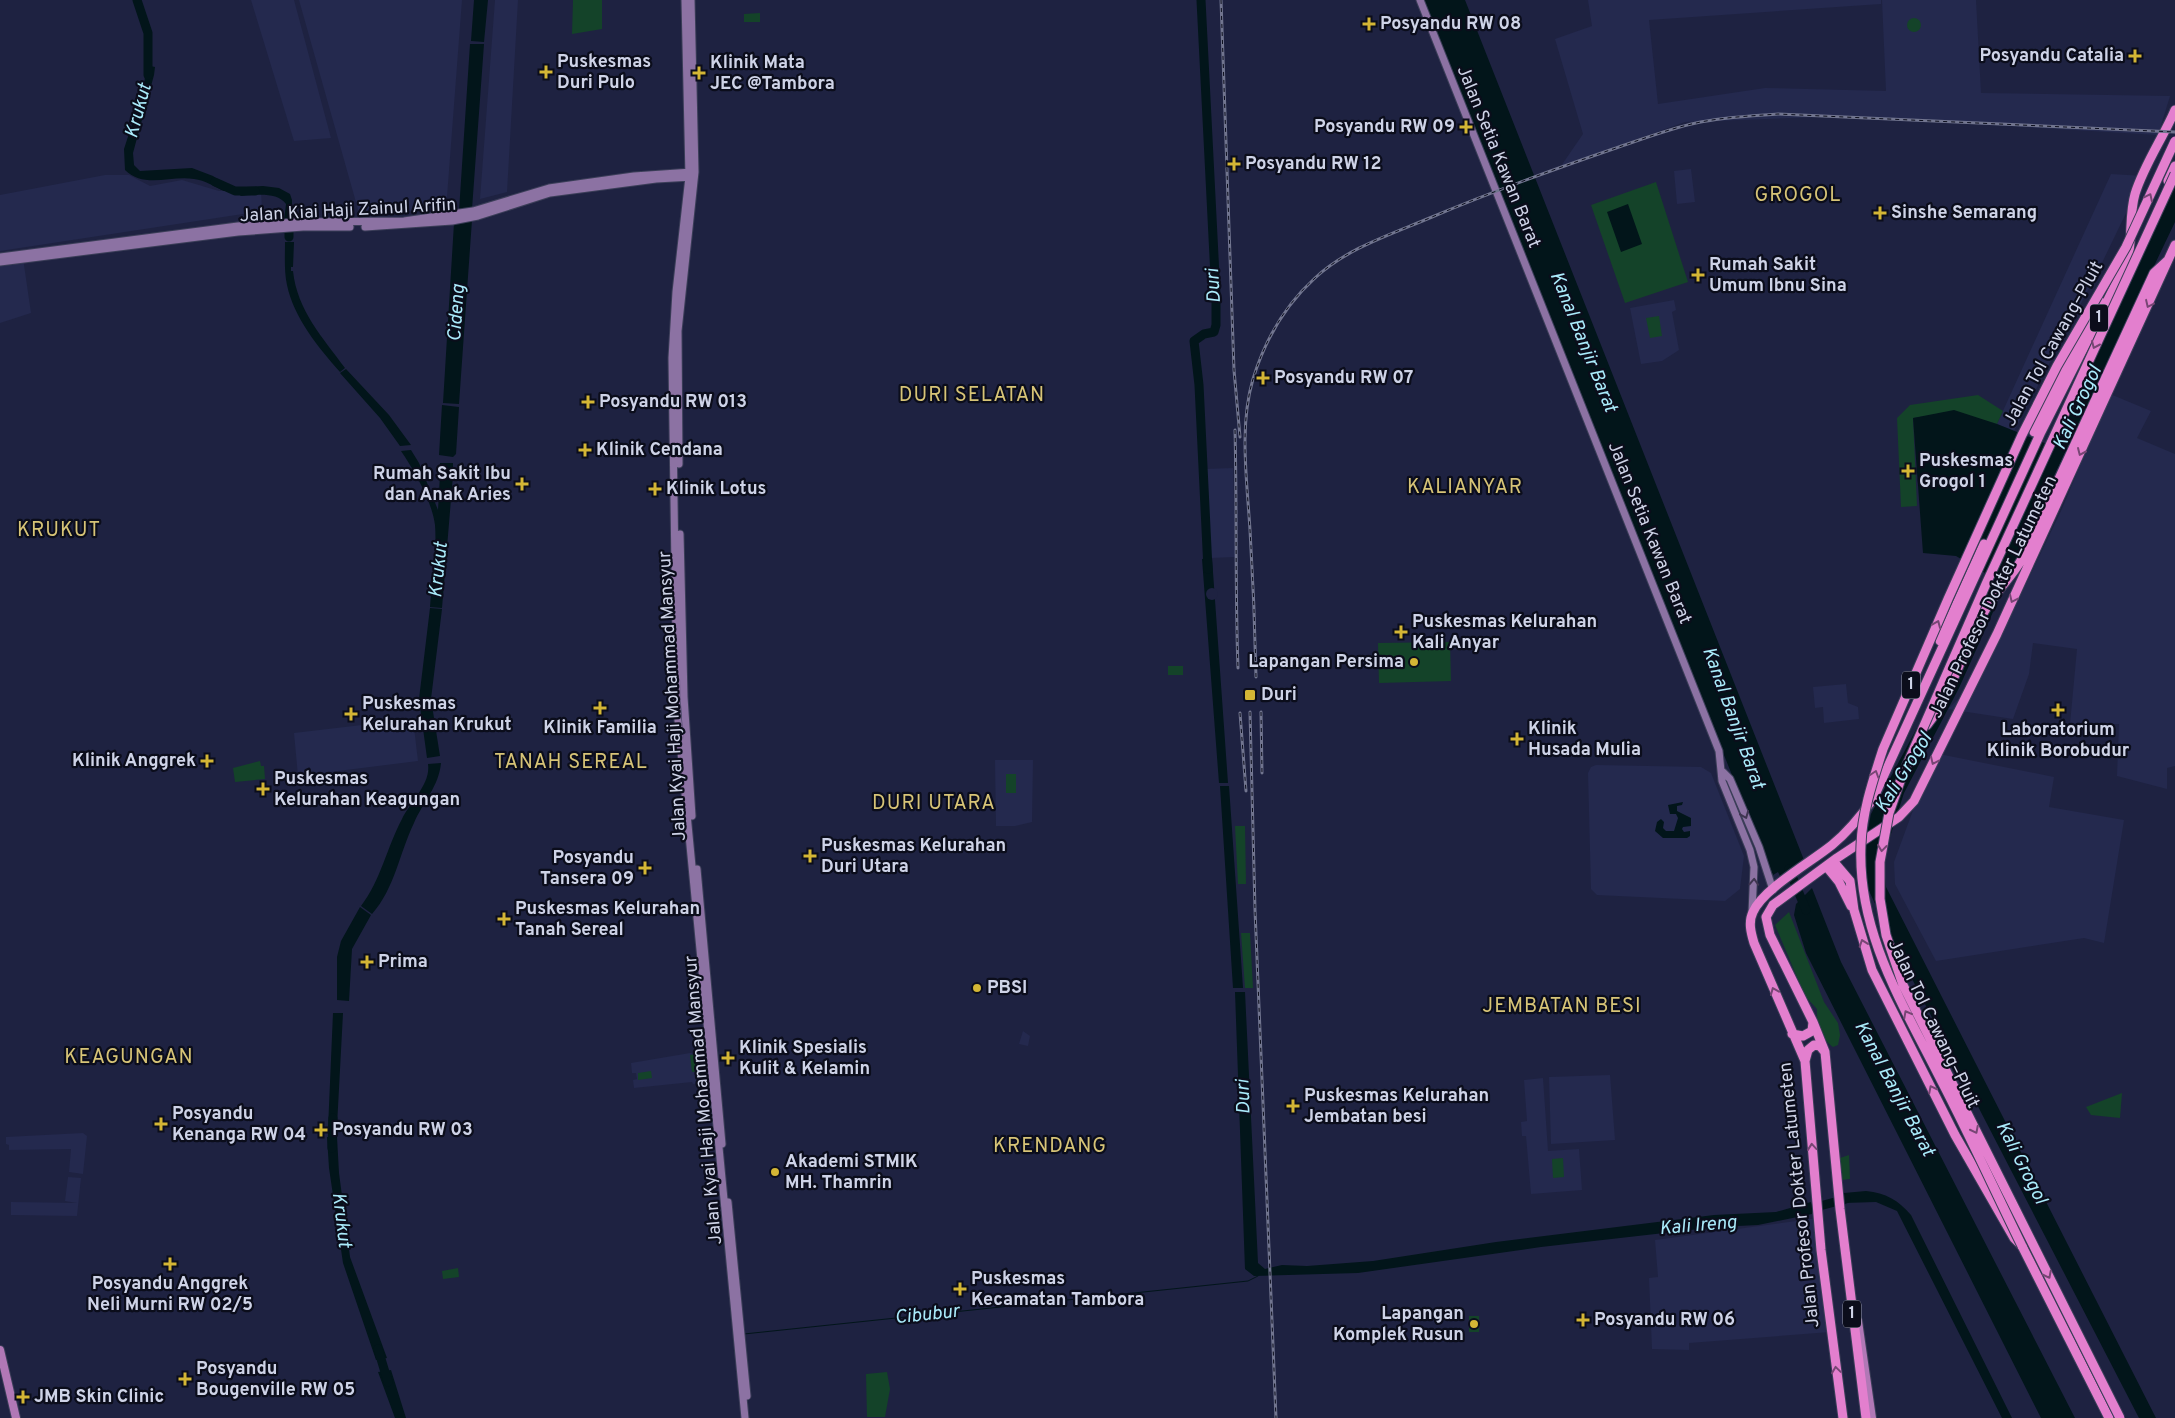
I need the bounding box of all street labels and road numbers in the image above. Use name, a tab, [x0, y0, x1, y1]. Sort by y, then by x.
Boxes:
street label: Jalan Setia Kawan Barat	[1451, 62, 1545, 252]
street label: Jalan Kiai Haji Zainul Arifin	[239, 194, 457, 228]
street label: Jalan Tol Cawang–Pluit	[1999, 257, 2109, 431]
road number: 1	[2090, 304, 2108, 332]
street label: Jalan Setia Kawan Barat	[1602, 438, 1696, 628]
street label: Jalan Profesor Dokter Latumeten	[1925, 472, 2063, 722]
street label: Jalan Kyai Haji Mohammad Mansyur	[654, 551, 692, 841]
road number: 1	[1902, 672, 1920, 698]
street label: Jalan Tol Cawang–Pluit	[1882, 936, 1984, 1112]
street label: Jalan Kyai Haji Mohammad Mansyur	[680, 954, 728, 1246]
street label: Jalan Profesor Dokter Latumeten	[1775, 1061, 1825, 1329]
road number: 1	[1843, 1300, 1861, 1328]

